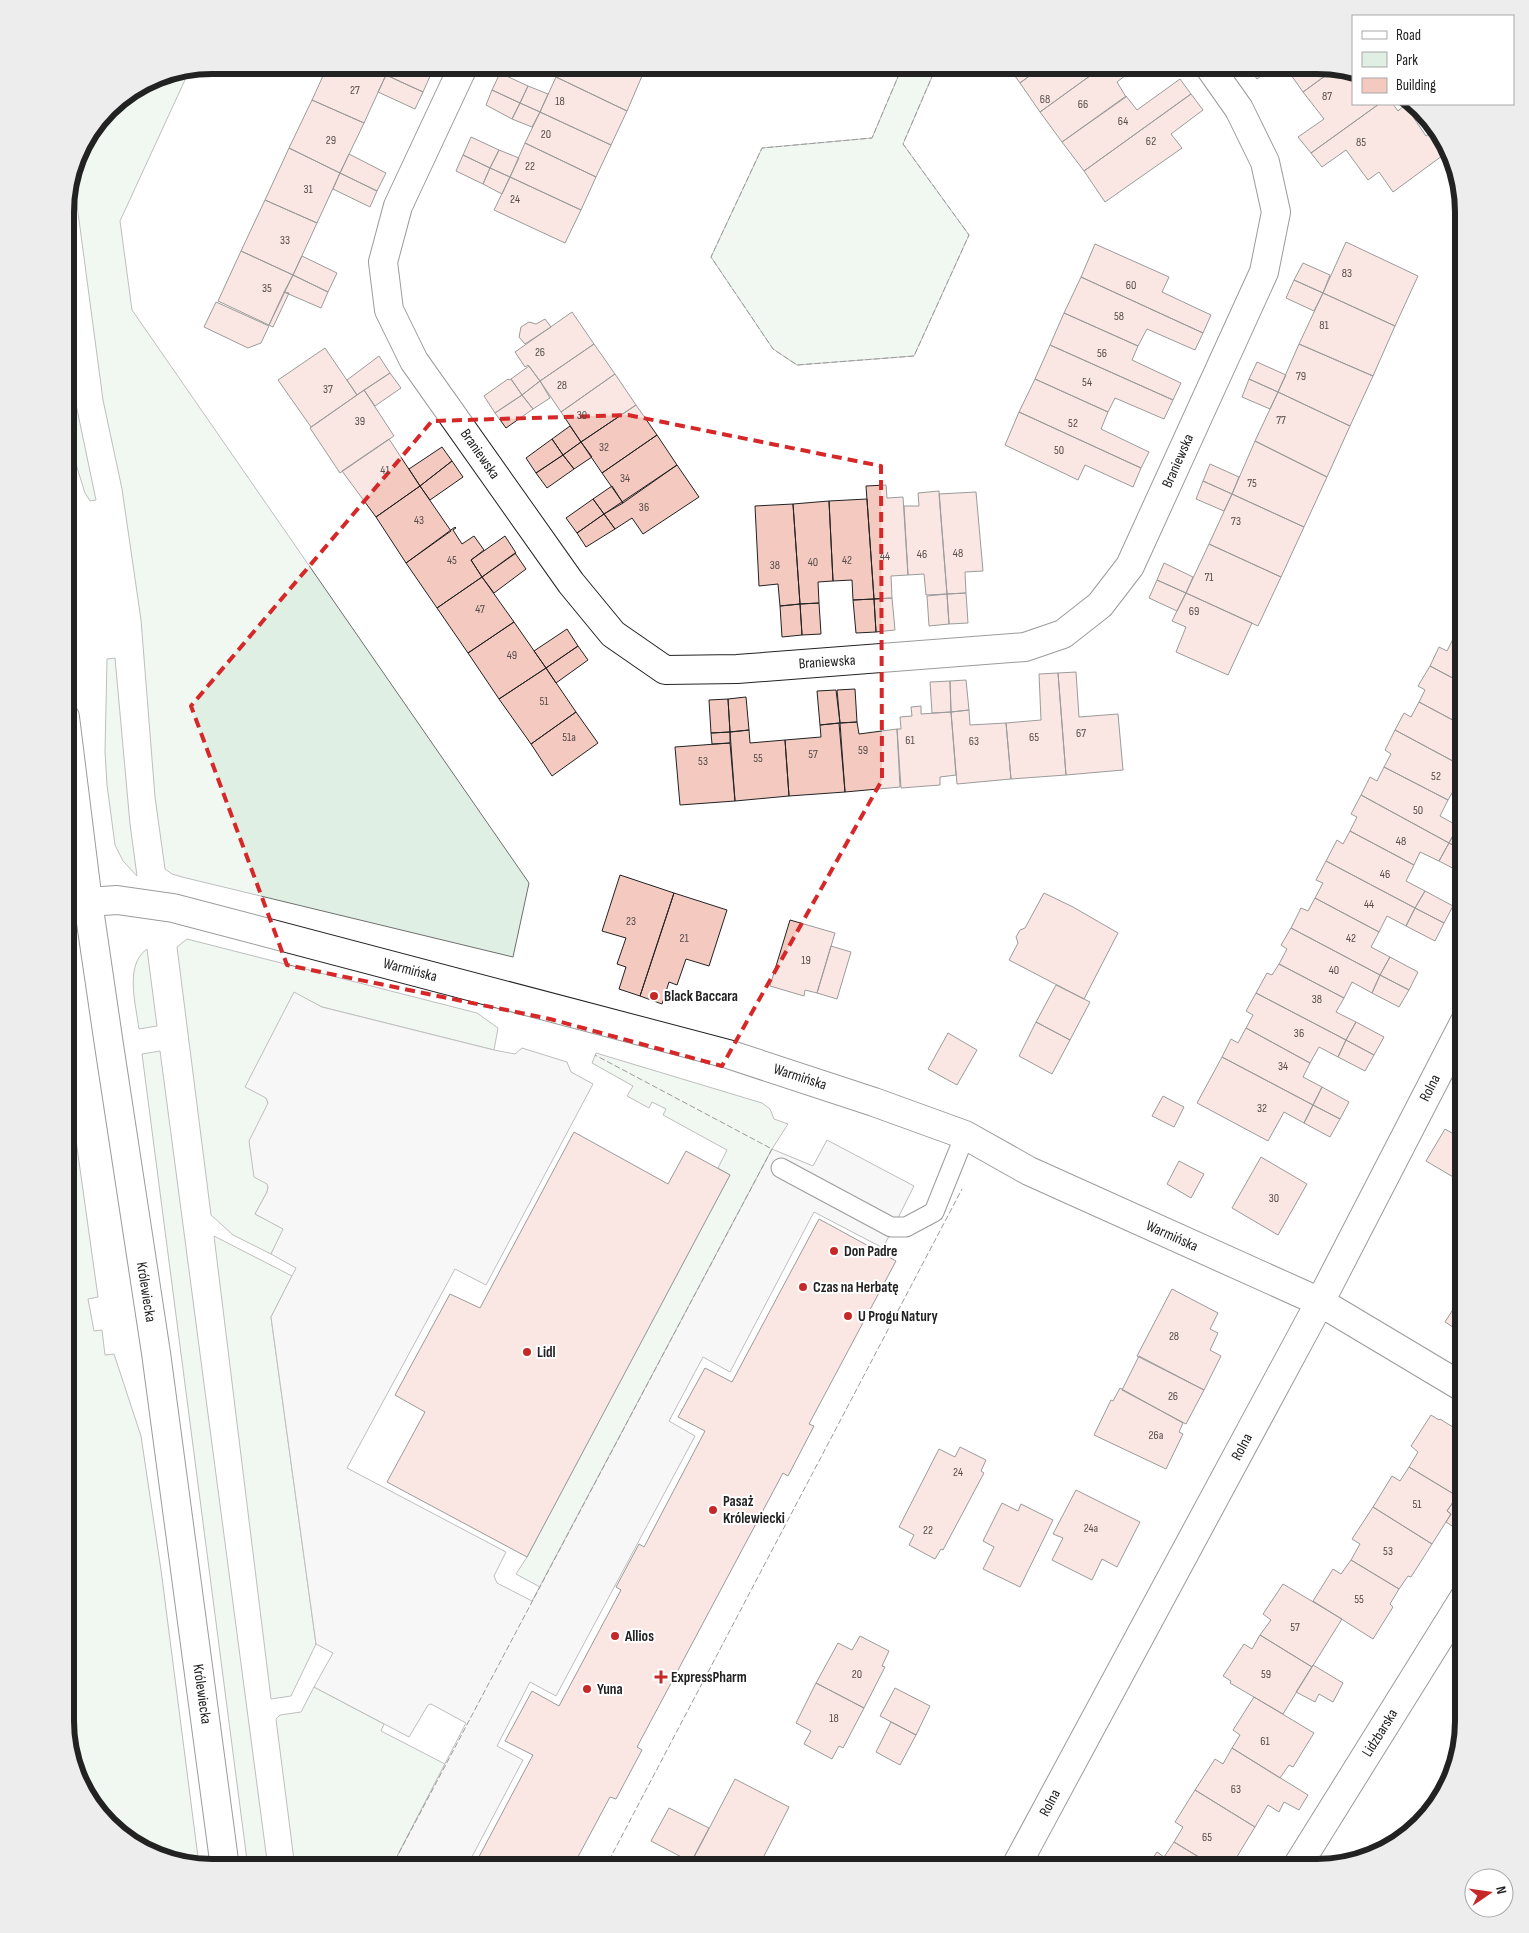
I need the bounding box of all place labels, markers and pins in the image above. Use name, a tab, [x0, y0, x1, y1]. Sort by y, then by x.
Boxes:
place label: Black Baccara	[664, 987, 738, 1006]
marker: Black Baccara	[648, 990, 660, 1002]
place label: Don Padre	[844, 1242, 898, 1261]
marker: Don Padre	[828, 1245, 840, 1257]
place label: Czas na Herbatę	[813, 1278, 899, 1297]
marker: Czas na Herbatę	[797, 1281, 809, 1293]
place label: U Progu Natury	[858, 1307, 939, 1326]
marker: U Progu Natury	[842, 1310, 854, 1322]
place label: Lidl	[537, 1343, 556, 1362]
marker: Lidl	[521, 1346, 533, 1358]
place label: Pasaż Królewiecki	[723, 1492, 785, 1528]
marker: Pasaż Królewiecki	[707, 1504, 719, 1516]
place label: Allios	[624, 1627, 654, 1646]
marker: Allios	[609, 1630, 621, 1642]
place label: ExpressPharm	[671, 1668, 747, 1687]
marker: ExpressPharm	[655, 1671, 667, 1683]
place label: Yuna	[597, 1680, 623, 1699]
marker: Yuna	[581, 1683, 593, 1695]

